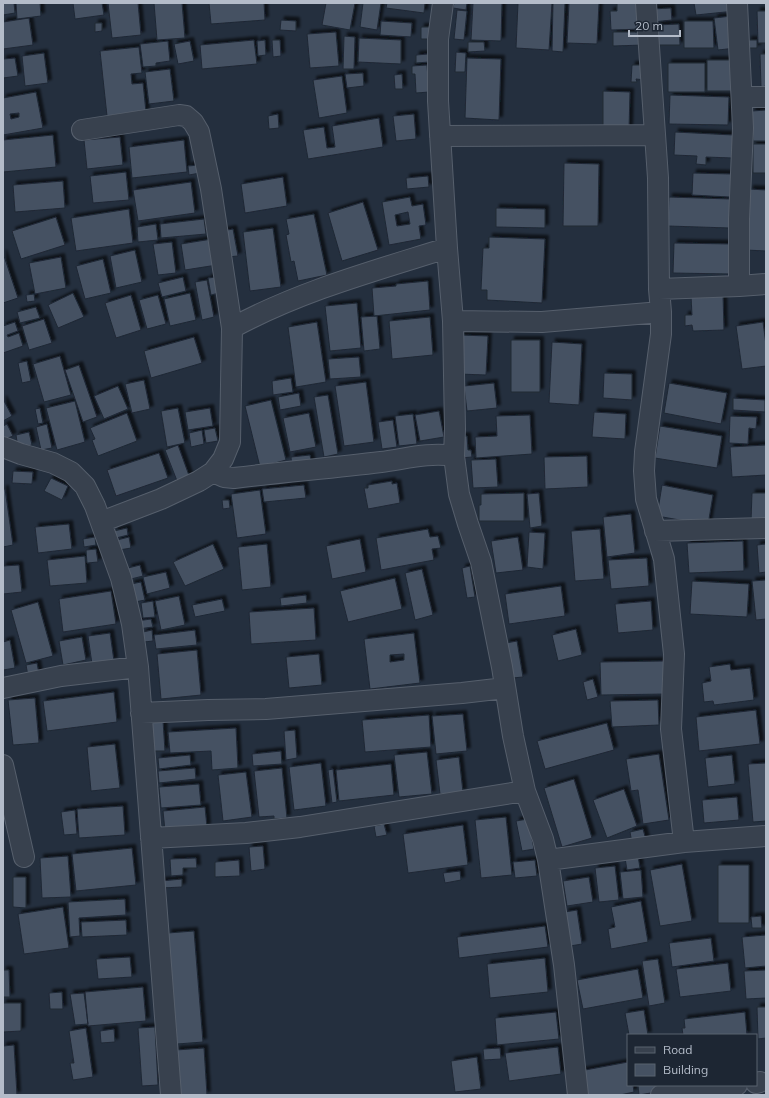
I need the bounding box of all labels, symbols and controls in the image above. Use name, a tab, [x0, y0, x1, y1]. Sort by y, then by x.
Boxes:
scale bar	[629, 12, 680, 38]
text: 20 m	[635, 18, 663, 33]
legend	[627, 1034, 757, 1086]
text: Road	[663, 1042, 692, 1057]
text: Building	[663, 1062, 708, 1077]

